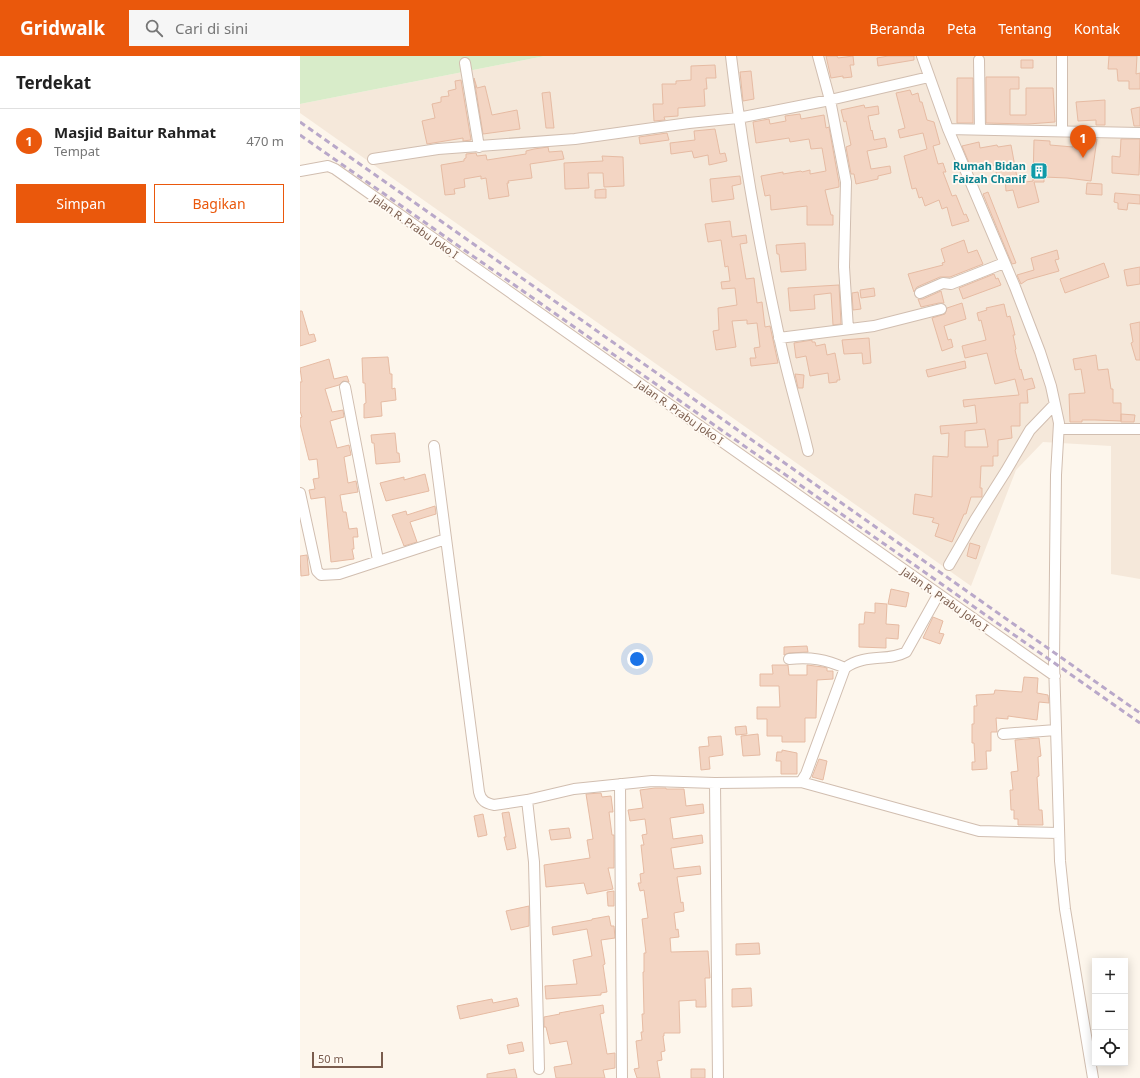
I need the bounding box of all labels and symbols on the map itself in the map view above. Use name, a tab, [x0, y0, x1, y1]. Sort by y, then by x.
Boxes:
pin: 1	[1070, 125, 1096, 158]
place label: Rumah Bidan Faizah Chanif	[953, 158, 1027, 186]
building icon: Rumah Bidan Faizah Chanif	[1029, 161, 1049, 181]
street label: Jalan R. Prabu Joko I	[368, 190, 462, 262]
street label: Jalan R. Prabu Joko I	[633, 376, 727, 448]
street label: Jalan R. Prabu Joko I	[898, 563, 992, 635]
your location	[627, 649, 647, 669]
scale bar	[312, 1050, 383, 1069]

